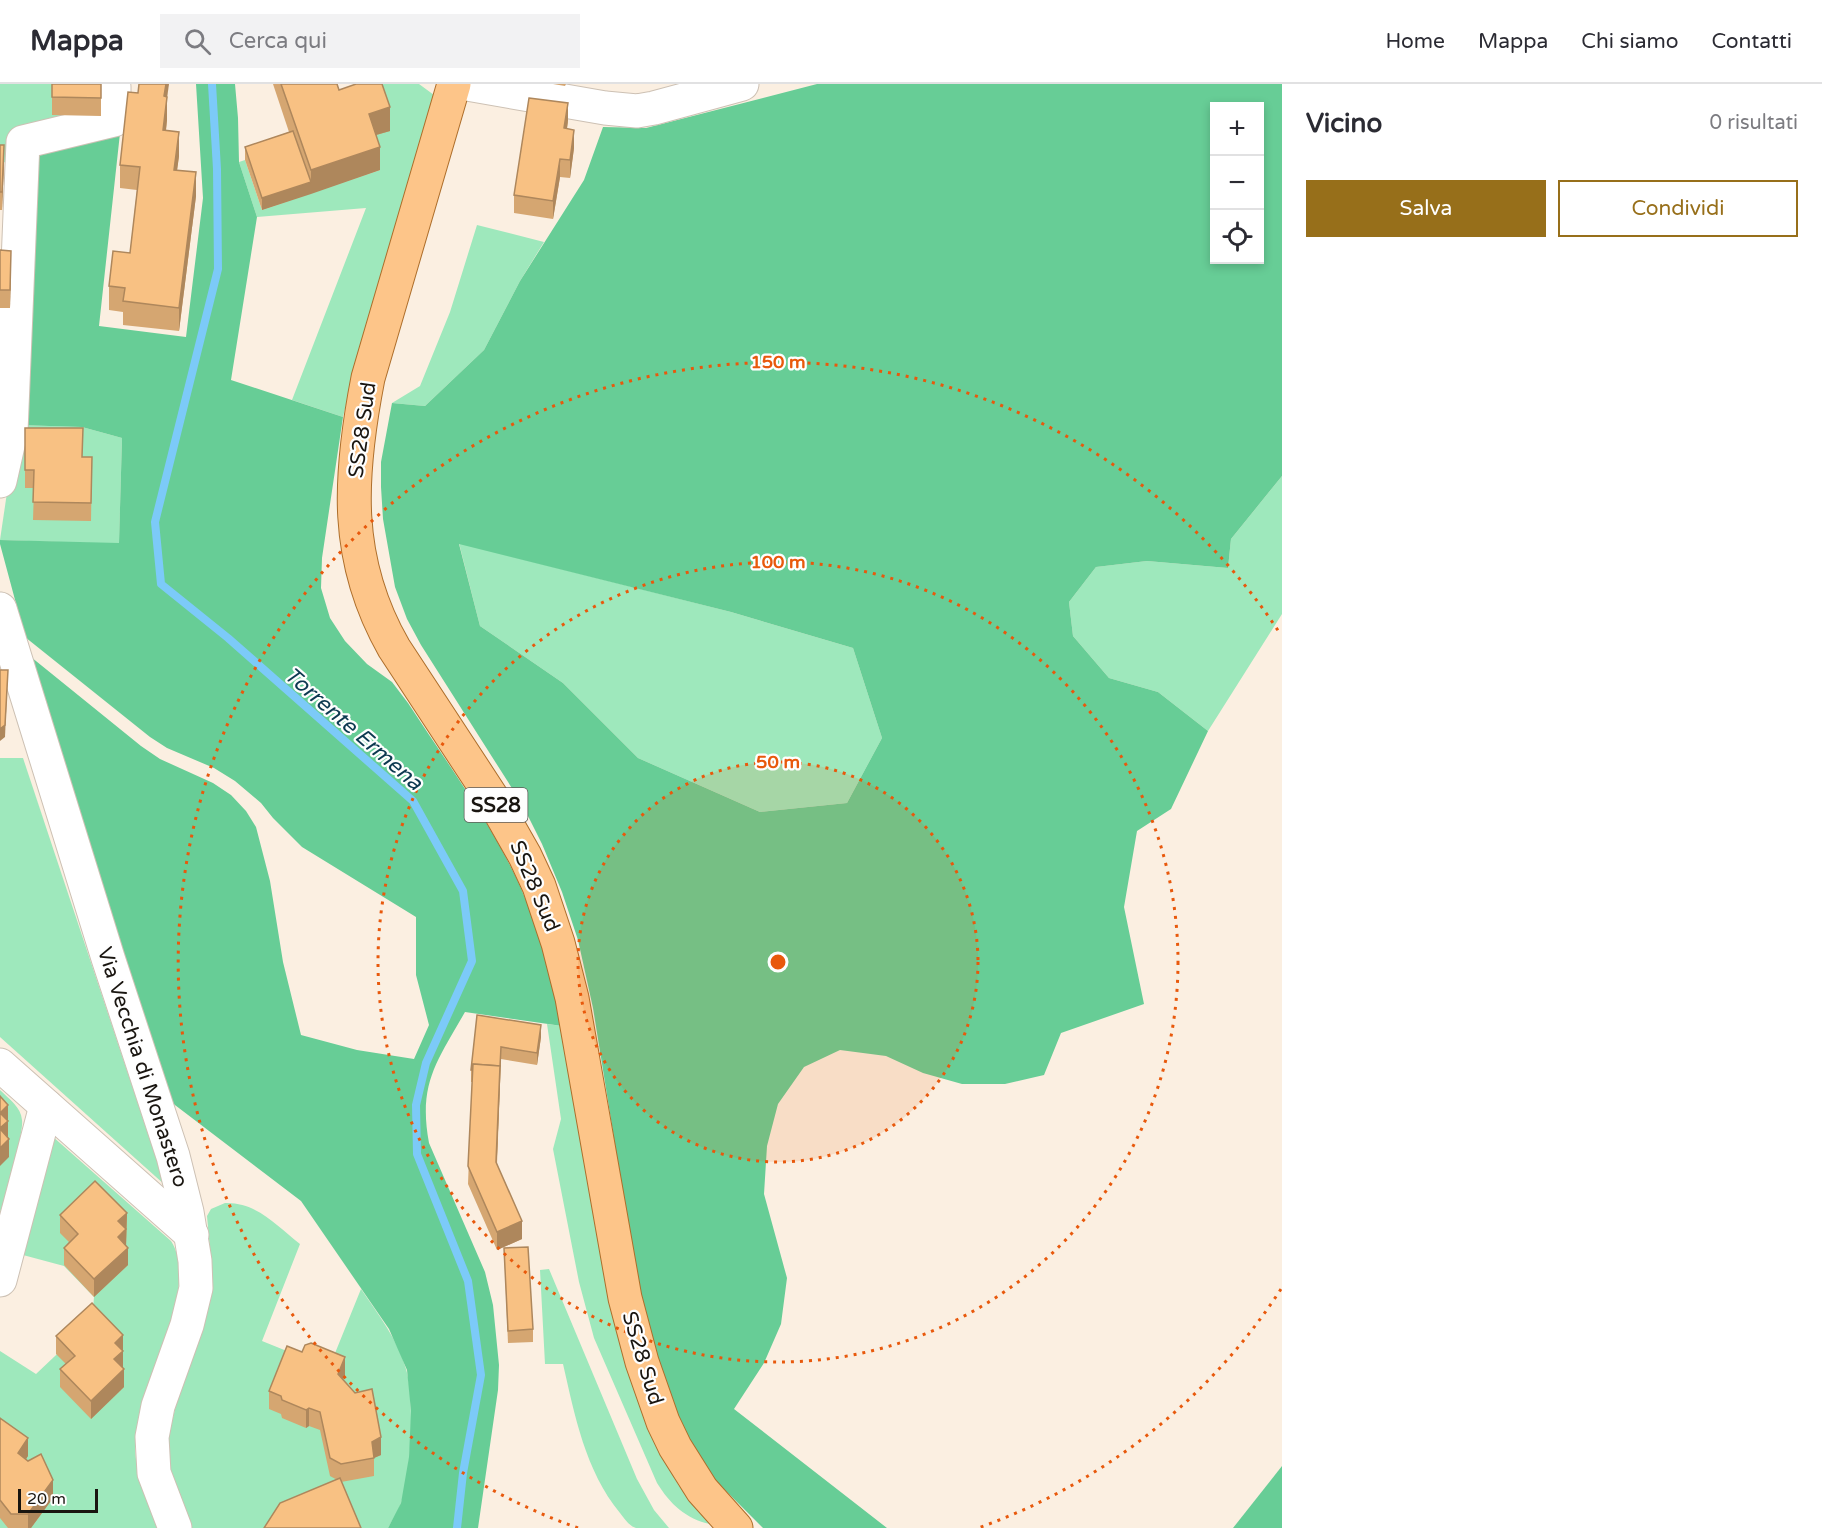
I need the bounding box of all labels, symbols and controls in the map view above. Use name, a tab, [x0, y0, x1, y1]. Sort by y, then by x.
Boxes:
search box	[160, 14, 580, 68]
text: Mappa	[30, 24, 124, 58]
icon: search	[181, 25, 214, 58]
text: Cerca qui	[229, 28, 327, 54]
text: Home	[1385, 29, 1445, 54]
text: Mappa	[1478, 29, 1548, 54]
text: Chi siamo	[1581, 29, 1679, 54]
text: Contatti	[1712, 29, 1792, 54]
map controls	[1210, 102, 1264, 264]
button: +	[1210, 102, 1264, 156]
text: Vicino	[1306, 108, 1382, 139]
text: 0 risultati	[1710, 111, 1798, 135]
button: −	[1210, 156, 1264, 210]
button: Salva	[1306, 180, 1546, 237]
button: Condividi	[1558, 180, 1798, 237]
button: locate	[1210, 210, 1264, 264]
text: 150 m	[750, 351, 806, 373]
street label: SS28 Sud	[343, 381, 382, 480]
text: 100 m	[750, 551, 806, 573]
water label: Torrente Ermena	[279, 662, 428, 796]
text: 50 m	[756, 751, 800, 773]
road number: SS28	[464, 788, 528, 822]
street label: SS28 Sud	[504, 837, 565, 935]
street label: Via Vecchia di Monastero	[92, 944, 193, 1191]
centre of rings	[768, 952, 788, 972]
street label: SS28 Sud	[616, 1308, 669, 1408]
scale bar	[18, 1486, 98, 1514]
text: 20 m	[27, 1489, 66, 1509]

